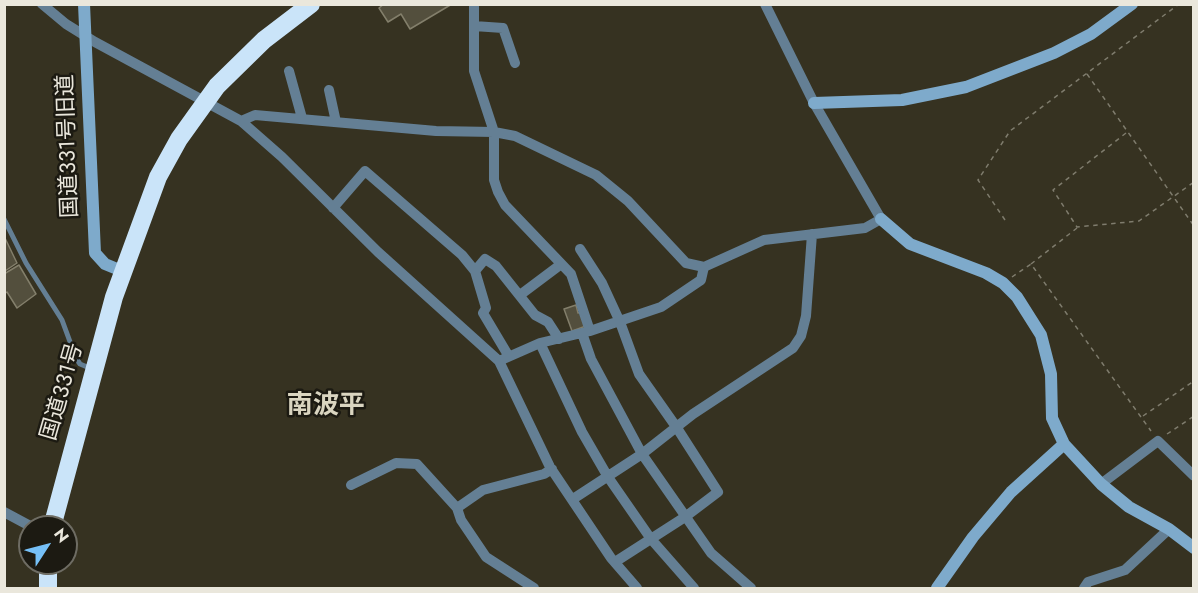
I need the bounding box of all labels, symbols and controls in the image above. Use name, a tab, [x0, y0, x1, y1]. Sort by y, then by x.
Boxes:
street label: 国道331号旧道	[53, 74, 85, 218]
street label: 国道331号	[37, 340, 89, 444]
district label: 南波平	[287, 391, 365, 423]
north arrow	[18, 515, 78, 575]
text: N	[48, 523, 74, 547]

